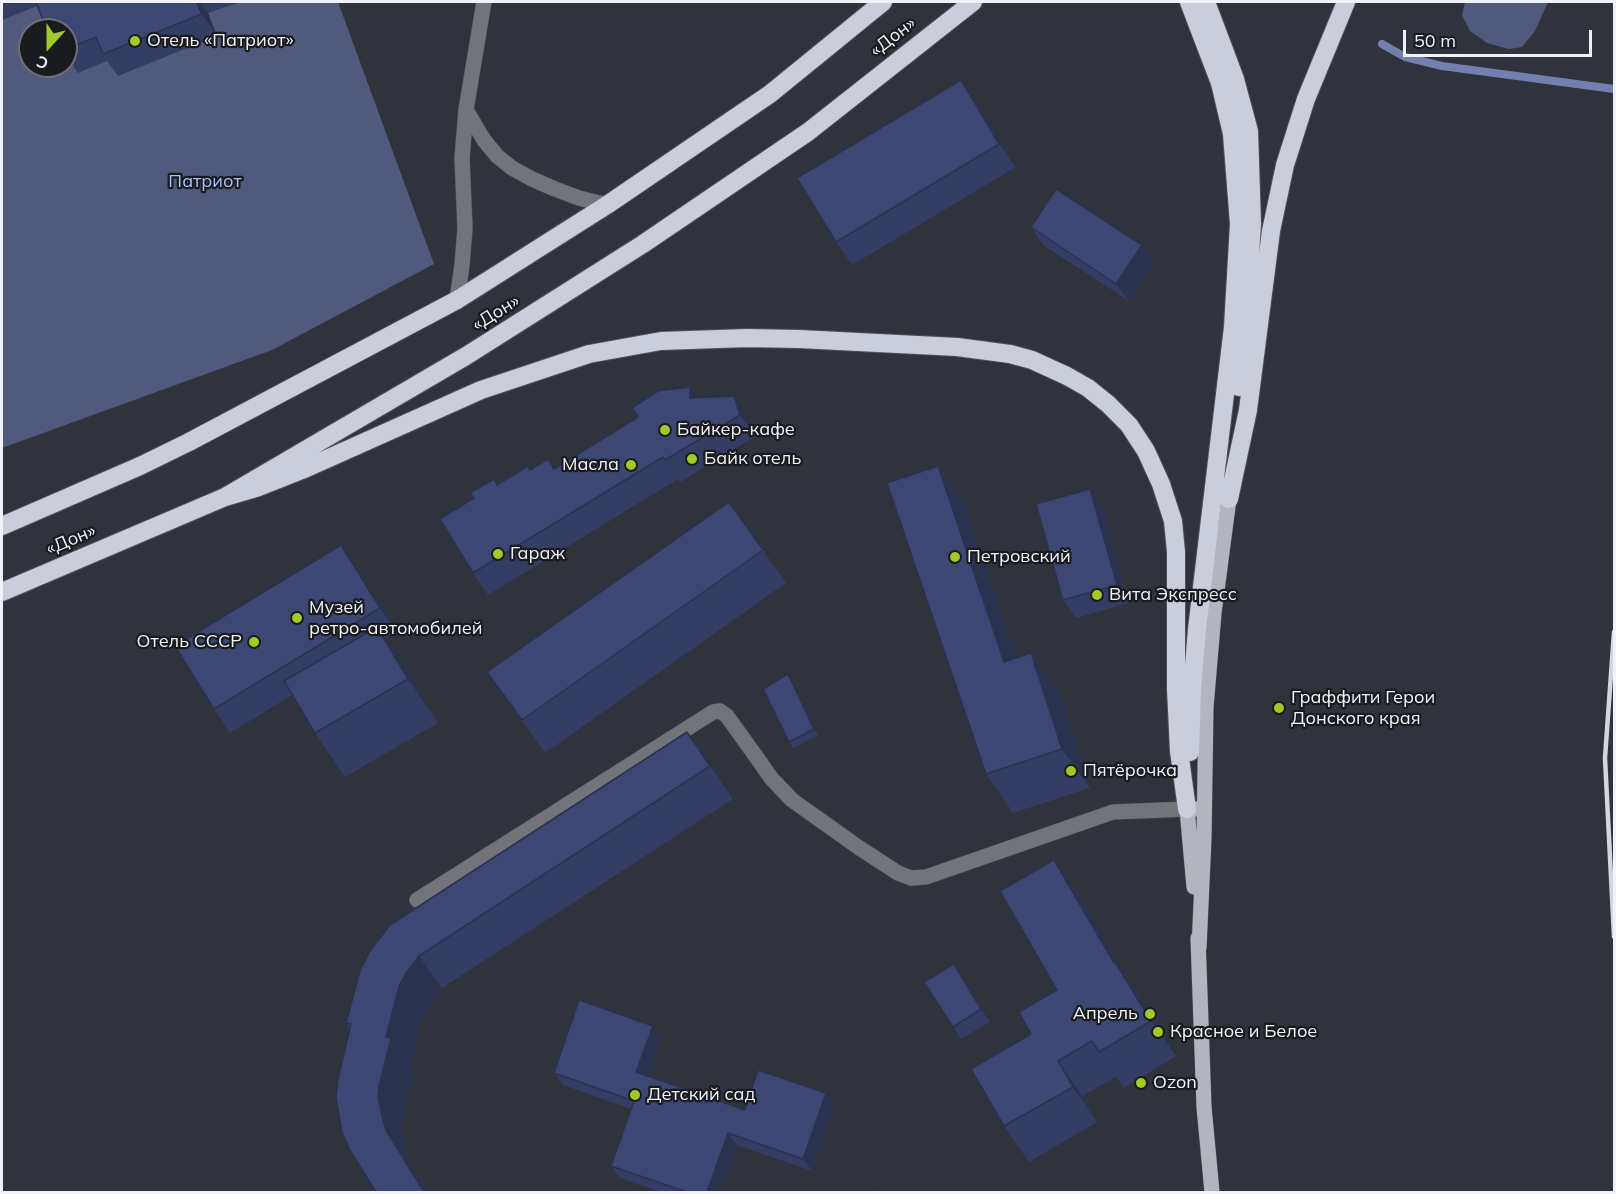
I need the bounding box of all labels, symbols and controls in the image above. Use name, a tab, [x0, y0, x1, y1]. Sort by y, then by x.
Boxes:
street label: «Дон»	[866, 13, 920, 61]
north arrow	[18, 18, 78, 78]
scale bar	[1406, 18, 1595, 56]
text: 50 m	[1414, 29, 1456, 52]
place label: Отель «Патриот»	[147, 30, 293, 52]
marker: Отель «Патриот»	[128, 34, 142, 48]
text: С	[34, 52, 51, 74]
park label: Патриот	[168, 171, 242, 193]
street label: «Дон»	[468, 290, 524, 336]
place label: Байкер-кафе	[677, 419, 795, 441]
marker: Байкер-кафе	[658, 423, 672, 437]
place label: Байк отель	[704, 448, 801, 470]
marker: Байк отель	[685, 452, 699, 466]
place label: Масла	[562, 454, 619, 476]
marker: Масла	[624, 458, 638, 472]
street label: «Дон»	[43, 520, 99, 560]
place label: Гараж	[510, 543, 565, 565]
place label: Петровский	[967, 546, 1071, 568]
marker: Гараж	[491, 547, 505, 561]
marker: Петровский	[948, 550, 962, 564]
place label: Вита Экспресс	[1109, 584, 1237, 606]
marker: Вита Экспресс	[1090, 588, 1104, 602]
place label: Музей ретро-автомобилей	[309, 597, 482, 640]
marker: Музей ретро-автомобилей	[290, 611, 304, 625]
place label: Отель СССР	[137, 631, 242, 653]
marker: Отель СССР	[247, 635, 261, 649]
place label: Граффити Герои Донского края	[1291, 687, 1435, 730]
marker: Граффити Герои Донского края	[1272, 701, 1286, 715]
place label: Пятёрочка	[1083, 760, 1177, 782]
marker: Пятёрочка	[1064, 764, 1078, 778]
place label: Апрель	[1073, 1003, 1138, 1025]
marker: Апрель	[1143, 1007, 1157, 1021]
place label: Красное и Белое	[1170, 1021, 1317, 1043]
marker: Красное и Белое	[1151, 1025, 1165, 1039]
place label: Ozon	[1153, 1072, 1197, 1094]
marker: Ozon	[1134, 1076, 1148, 1090]
place label: Детский сад	[647, 1084, 755, 1106]
marker: Детский сад	[628, 1088, 642, 1102]

